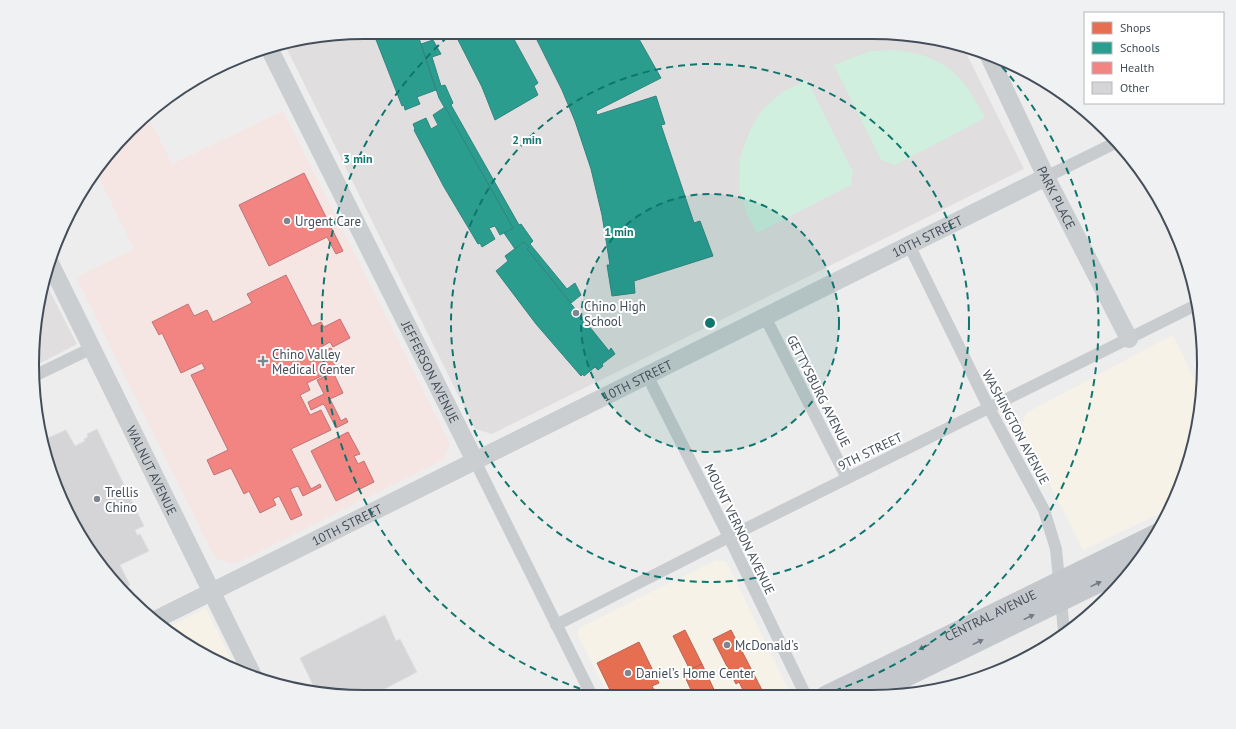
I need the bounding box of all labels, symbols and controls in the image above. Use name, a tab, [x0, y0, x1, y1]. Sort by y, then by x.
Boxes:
legend	[1084, 12, 1224, 104]
text: Shops	[1120, 20, 1151, 35]
text: Schools	[1120, 40, 1160, 55]
text: Health	[1120, 60, 1154, 75]
text: Other	[1120, 80, 1149, 95]
text: 2 min	[512, 132, 542, 147]
text: 3 min	[343, 151, 373, 166]
street label: PARK PLACE	[1033, 163, 1079, 232]
street label: 10TH STREET	[889, 212, 965, 261]
place label: Urgent Care	[295, 213, 361, 230]
marker: Urgent Care	[282, 216, 292, 226]
text: 1 min	[604, 224, 634, 239]
place label: Chino High School	[584, 298, 646, 330]
marker: Chino High School	[571, 308, 581, 318]
centre of rings	[703, 316, 717, 330]
street label: JEFFERSON AVENUE	[397, 317, 463, 426]
street label: GETTYSBURG AVENUE	[783, 332, 854, 450]
place label: Chino Valley Medical Center	[272, 346, 355, 378]
marker: Chino Valley Medical Center	[257, 355, 269, 367]
street label: 10TH STREET	[599, 356, 675, 405]
street label: WASHINGTON AVENUE	[978, 367, 1053, 487]
street label: WALNUT AVENUE	[122, 423, 181, 518]
street label: 9TH STREET	[835, 429, 905, 474]
street label: MOUNT VERNON AVENUE	[701, 461, 779, 597]
place label: Trellis Chino	[105, 484, 138, 516]
marker: Trellis Chino	[92, 494, 102, 504]
street label: 10TH STREET	[309, 500, 385, 550]
one-way arrow	[1090, 581, 1102, 587]
street label: CENTRAL AVENUE	[942, 586, 1039, 645]
one-way arrow	[1024, 614, 1035, 620]
place label: McDonald's	[735, 637, 798, 654]
one-way arrow	[972, 639, 983, 645]
marker: McDonald's	[722, 640, 732, 650]
one-way arrow	[919, 644, 930, 651]
place label: Daniel’s Home Center	[636, 665, 755, 682]
marker: Daniel’s Home Center	[623, 668, 633, 678]

